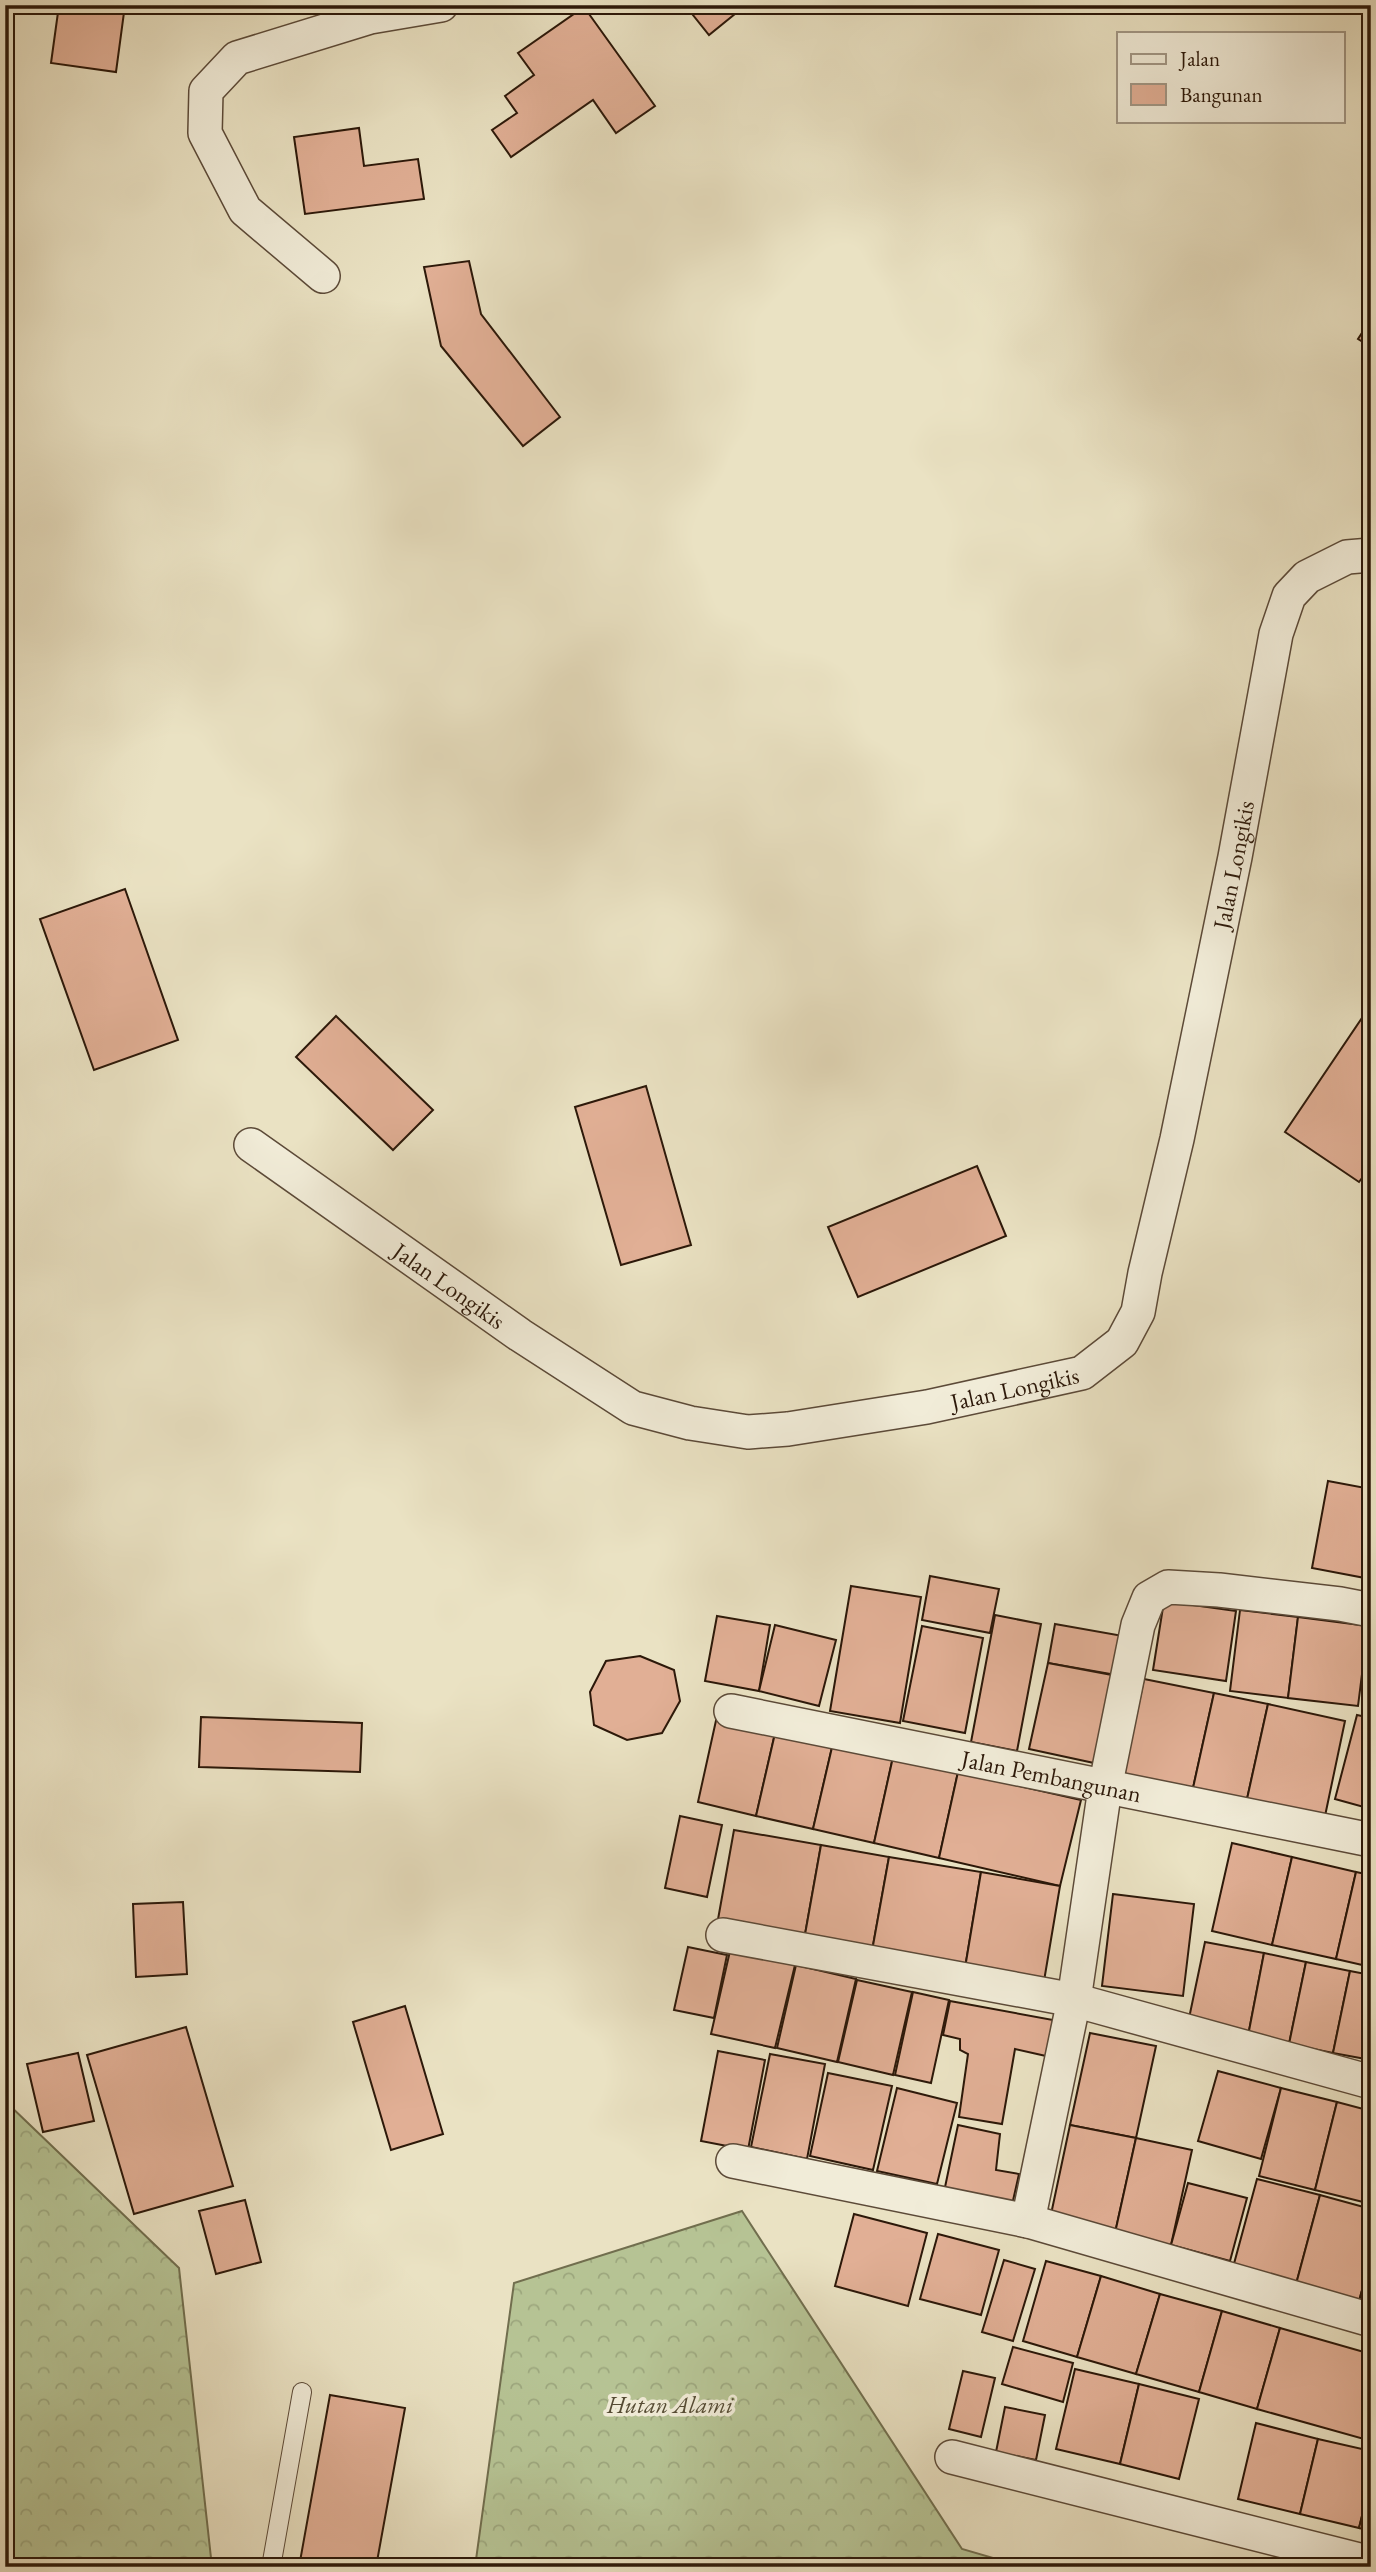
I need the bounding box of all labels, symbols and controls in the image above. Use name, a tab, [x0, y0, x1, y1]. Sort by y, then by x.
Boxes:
legend	[1117, 32, 1344, 122]
text: Jalan	[1178, 45, 1220, 72]
text: Bangunan	[1180, 81, 1263, 108]
street label: Jalan Longikis	[1205, 798, 1261, 934]
street label: Jalan Longikis	[386, 1234, 512, 1335]
street label: Jalan Longikis	[946, 1359, 1082, 1417]
street label: Jalan Pembangunan	[957, 1742, 1145, 1809]
park label: Hutan Alami	[606, 2389, 734, 2420]

